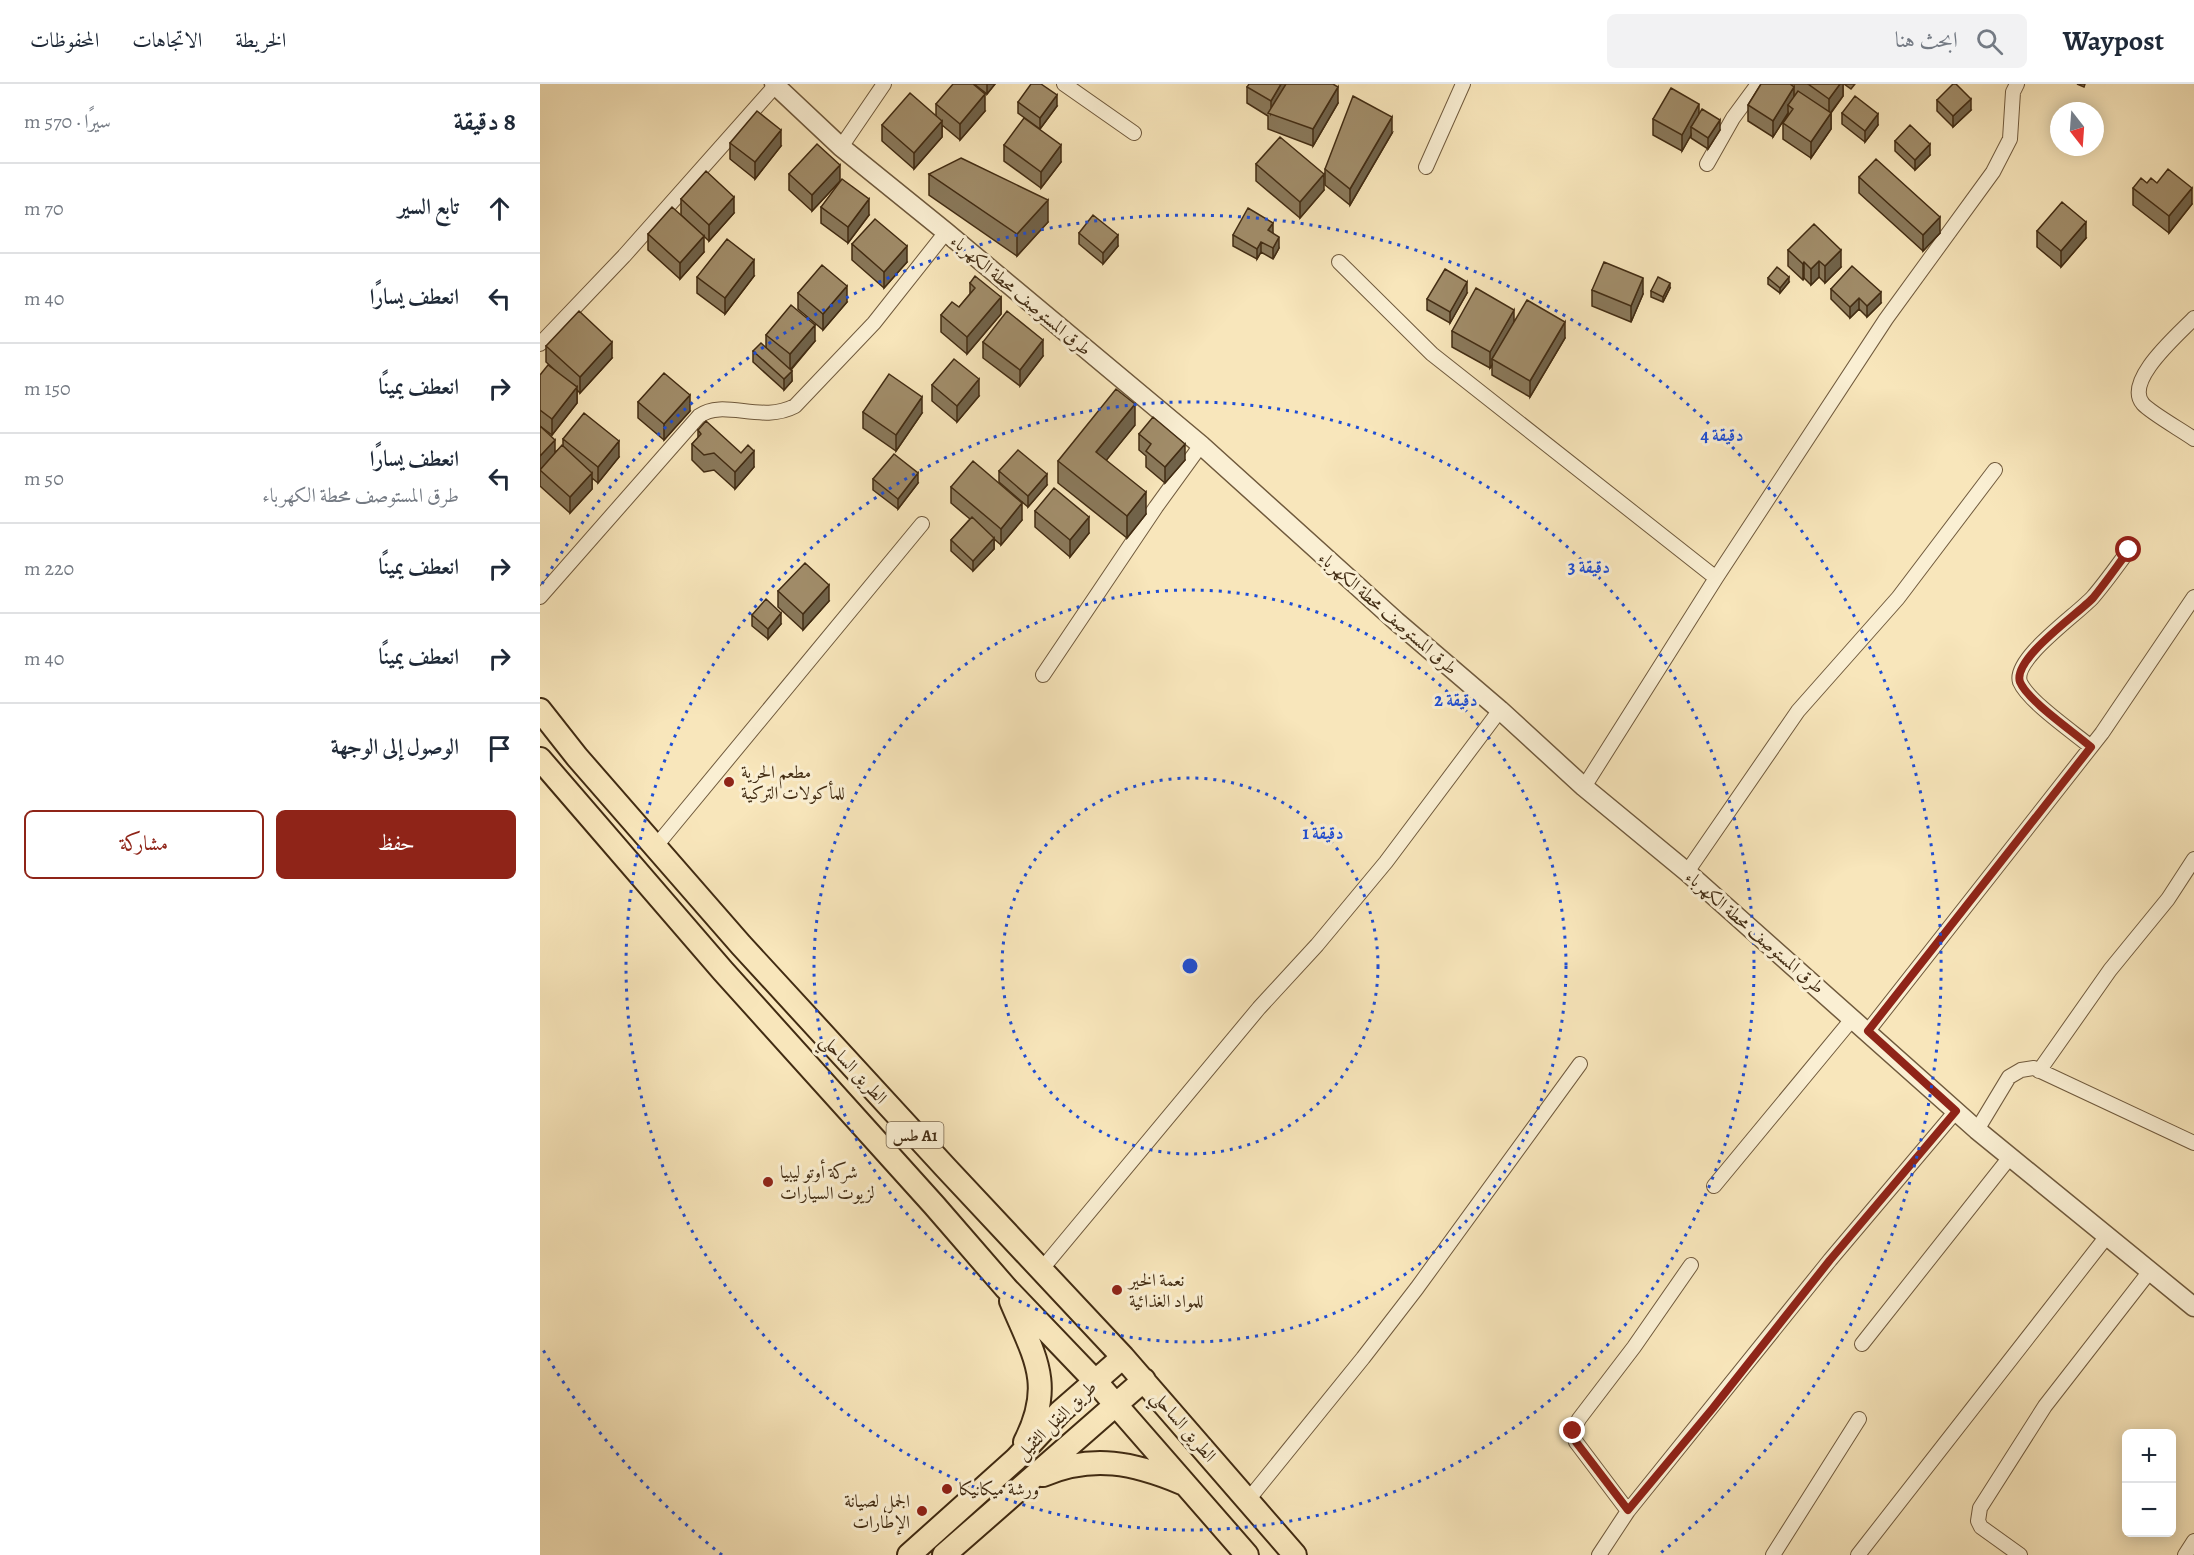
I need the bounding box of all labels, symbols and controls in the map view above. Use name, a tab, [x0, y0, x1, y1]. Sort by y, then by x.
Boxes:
search box	[1607, 14, 2027, 68]
text: Waypost	[2063, 22, 2164, 60]
text: ابحث هنا	[1895, 25, 1958, 55]
icon: search	[1973, 25, 2006, 58]
text: المحفوظات	[30, 26, 99, 54]
text: الاتجاهات	[132, 26, 202, 54]
text: الخريطة	[235, 26, 286, 54]
north arrow	[2050, 102, 2104, 156]
text: 8 دقيقة	[454, 104, 516, 139]
text: سيرًا · 570 m	[24, 108, 111, 135]
text: تابع السير	[398, 192, 459, 222]
icon: ahead	[483, 192, 516, 225]
text: 70 m	[24, 195, 64, 222]
street label: طرق المستوصف محطة الكهرباء	[945, 229, 1097, 361]
text: انعطف يسارًا	[370, 282, 459, 312]
icon: left	[483, 282, 516, 315]
text: 40 m	[24, 285, 64, 312]
text: انعطف يمينًا	[379, 372, 459, 402]
icon: right	[483, 372, 516, 405]
text: 150 m	[24, 375, 71, 402]
text: 4 دقيقة	[1700, 423, 1744, 447]
text: انعطف يسارًا	[370, 444, 459, 474]
icon: left	[483, 462, 516, 495]
text: 50 m	[24, 465, 64, 492]
text: طرق المستوصف محطة الكهرباء	[262, 482, 459, 509]
route start	[2115, 536, 2141, 562]
street label: طرق المستوصف محطة الكهرباء	[1313, 546, 1463, 680]
text: انعطف يمينًا	[379, 552, 459, 582]
icon: right	[483, 552, 516, 585]
text: 220 m	[24, 555, 74, 582]
text: 3 دقيقة	[1568, 555, 1610, 579]
text: انعطف يمينًا	[379, 642, 459, 672]
icon: right	[483, 642, 516, 675]
text: 40 m	[24, 645, 64, 672]
text: 2 دقيقة	[1434, 688, 1478, 712]
text: الوصول إلى الوجهة	[331, 732, 459, 762]
icon: arrive	[483, 732, 516, 765]
place label: مطعم الحرية للمأكولات التركية	[741, 760, 845, 805]
marker: مطعم الحرية للمأكولات التركية	[722, 775, 736, 789]
button: مشاركة	[24, 810, 264, 879]
button: حفظ	[276, 810, 516, 879]
text: 1 دقيقة	[1302, 821, 1344, 845]
street label: طرق المستوصف محطة الكهرباء	[1680, 865, 1830, 999]
centre of rings	[1180, 956, 1200, 976]
street label: الطريق الساحلي	[812, 1029, 893, 1113]
road number: طس A1	[886, 1122, 944, 1148]
place label: شركة أوتو ليبيا لزيوت السيارات	[780, 1159, 875, 1205]
marker: شركة أوتو ليبيا لزيوت السيارات	[761, 1175, 775, 1189]
place label: نعمة الخير للمواد الغذائية	[1127, 1268, 1204, 1313]
marker: نعمة الخير للمواد الغذائية	[1110, 1283, 1124, 1297]
street label: طريق النقل الثقيل	[1010, 1375, 1102, 1466]
street label: الطريق الساحلي	[1142, 1385, 1222, 1470]
route end	[1559, 1417, 1585, 1443]
map controls	[2122, 1429, 2176, 1537]
button: +	[2122, 1429, 2176, 1483]
place label: ورشة ميكانيكا	[959, 1477, 1039, 1501]
marker: ورشة ميكانيكا	[940, 1482, 954, 1496]
button: −	[2122, 1483, 2176, 1537]
place label: الجمل لصيانة الإطارات	[844, 1489, 910, 1535]
marker: الجمل لصيانة الإطارات	[915, 1504, 929, 1518]

